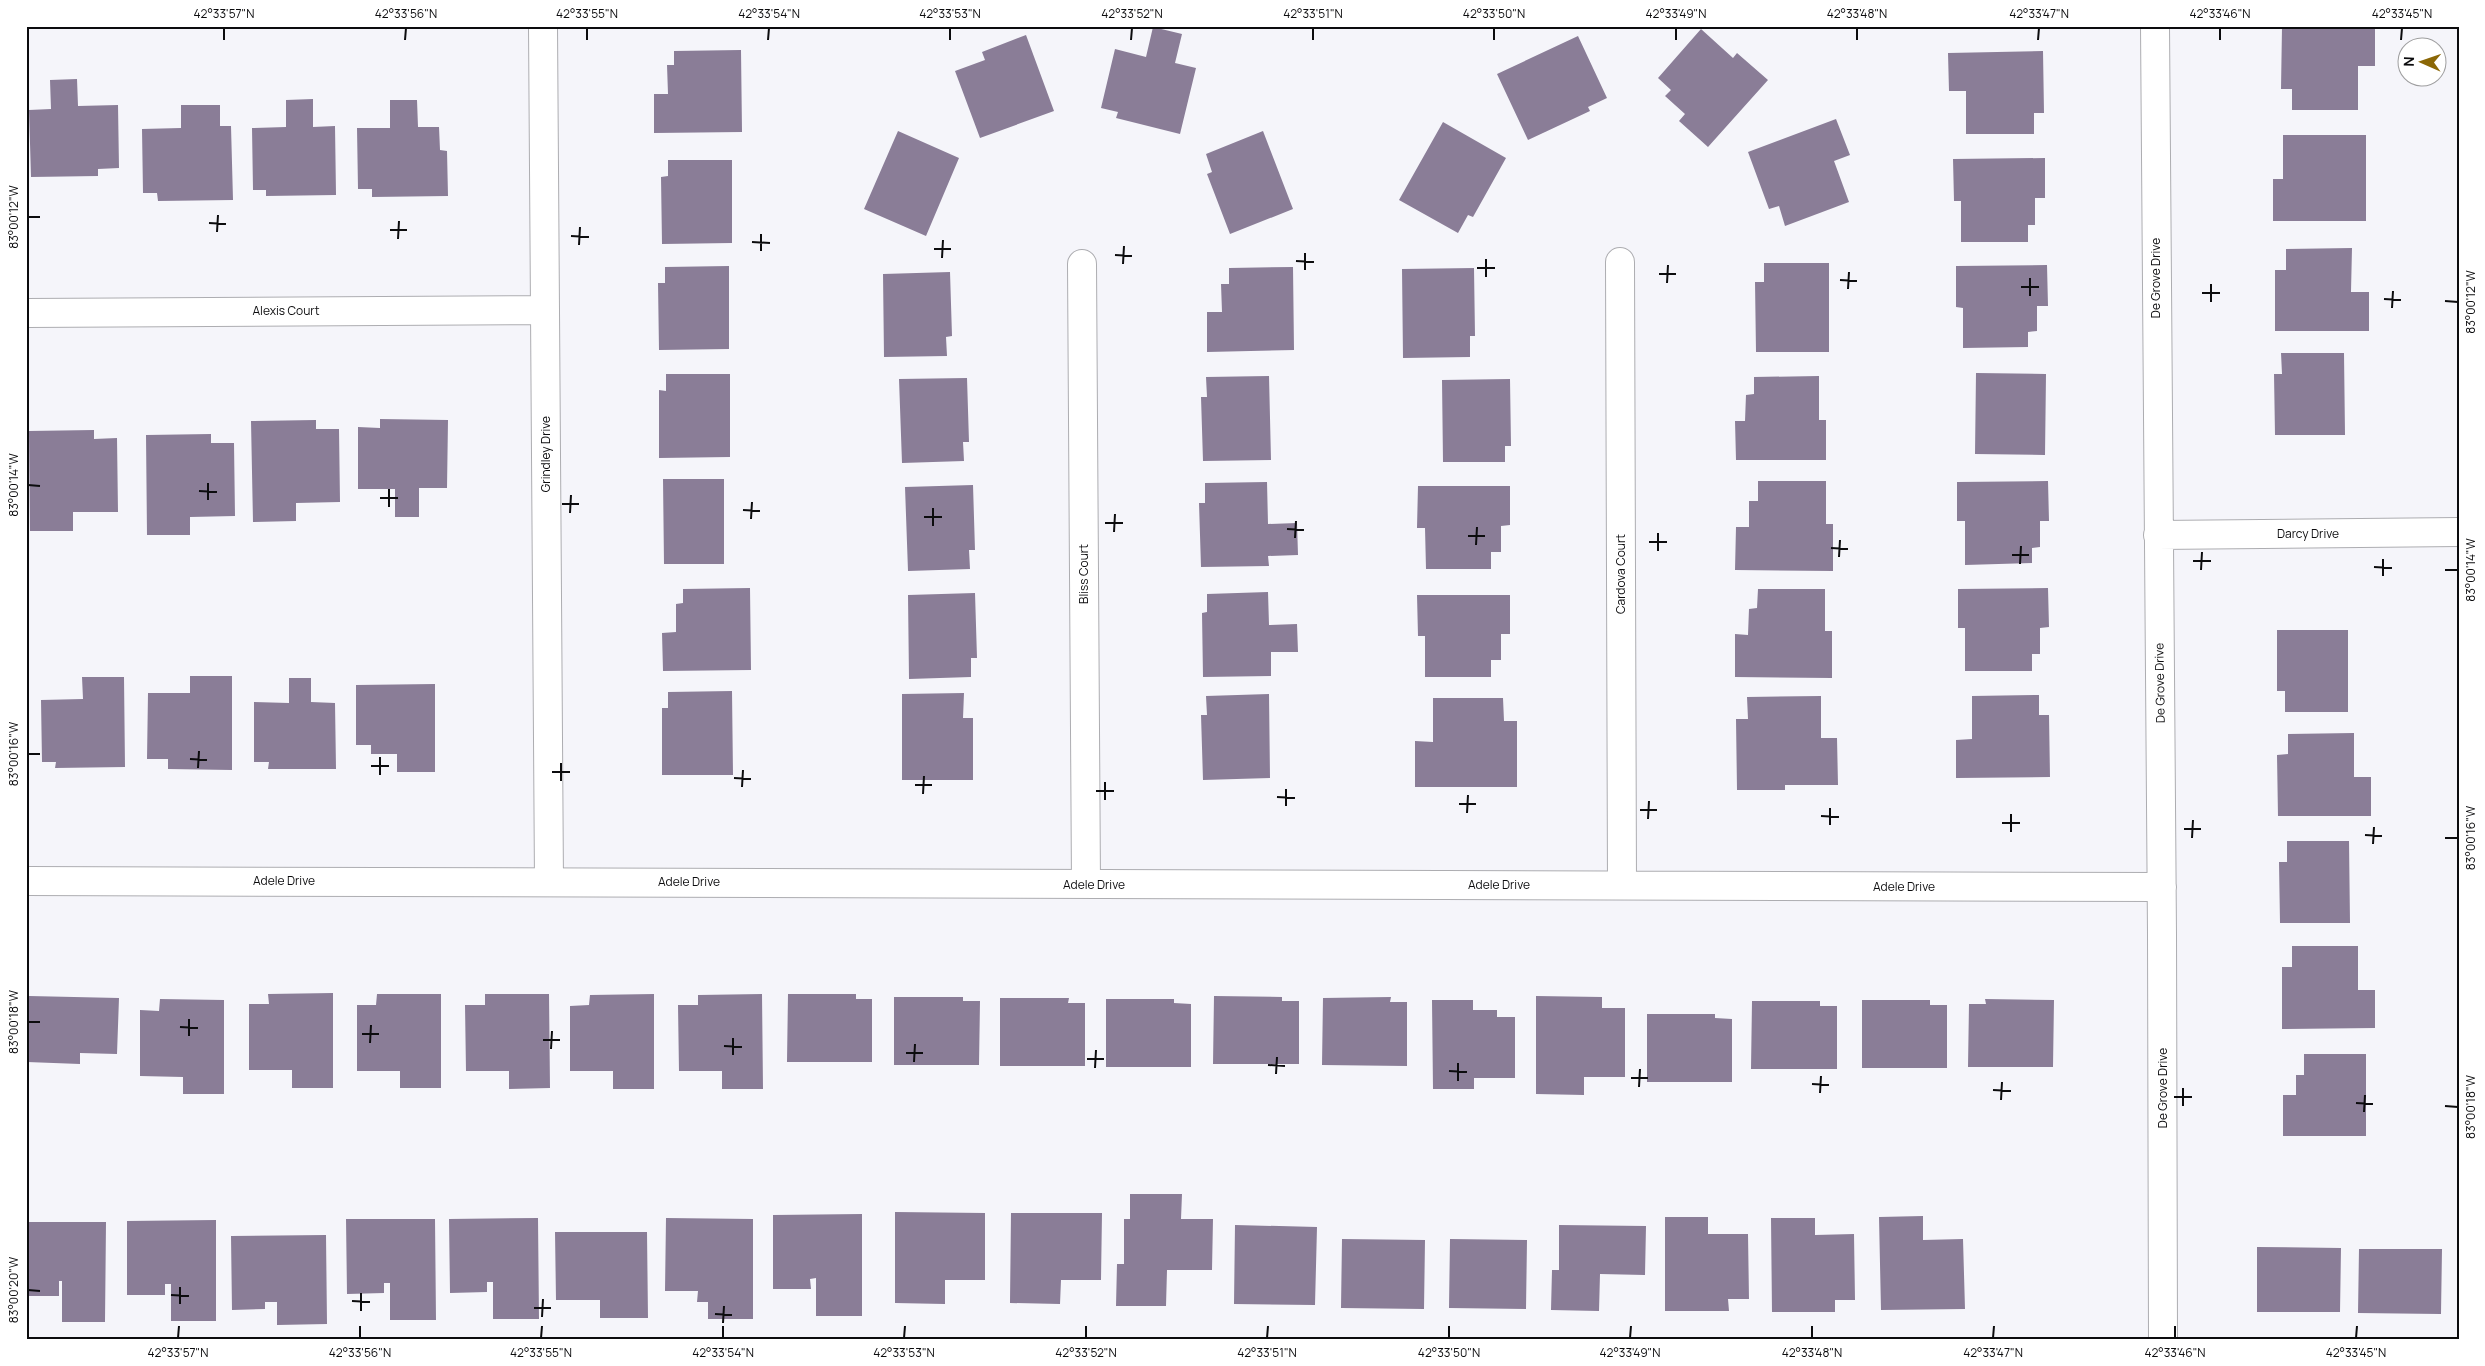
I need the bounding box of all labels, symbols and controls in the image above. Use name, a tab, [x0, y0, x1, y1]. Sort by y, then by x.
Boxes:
text: 42°33'57"N	[193, 5, 255, 22]
text: 42°33'56"N	[375, 5, 437, 22]
text: 42°33'55"N	[556, 5, 618, 22]
text: 42°33'54"N	[738, 5, 800, 22]
text: 42°33'53"N	[919, 5, 981, 22]
text: 42°33'52"N	[1101, 5, 1163, 22]
text: 42°33'51"N	[1283, 5, 1343, 22]
text: 42°33'50"N	[1463, 5, 1525, 22]
text: 42°33'49"N	[1645, 5, 1707, 22]
text: 42°33'48"N	[1827, 5, 1887, 22]
text: 42°33'47"N	[2009, 5, 2069, 22]
text: 42°33'46"N	[2189, 5, 2251, 22]
text: 42°33'45"N	[2372, 5, 2432, 22]
north arrow	[2398, 38, 2448, 88]
text: N	[2399, 56, 2418, 67]
text: 83°00'12"W	[5, 184, 22, 249]
street label: De Grove Drive	[2147, 238, 2164, 318]
text: 83°00'12"W	[2462, 269, 2479, 334]
street label: Alexis Court	[253, 302, 320, 319]
street label: Grindley Drive	[537, 416, 554, 492]
text: 83°00'14"W	[5, 452, 22, 517]
street label: Darcy Drive	[2277, 525, 2339, 542]
street label: Cardova Court	[1612, 534, 1629, 614]
text: 83°00'14"W	[2462, 537, 2479, 602]
street label: Bliss Court	[1075, 544, 1092, 604]
street label: De Grove Drive	[2150, 643, 2169, 723]
text: 83°00'16"W	[5, 721, 22, 786]
text: 83°00'16"W	[2462, 805, 2479, 870]
street label: Adele Drive	[253, 872, 315, 889]
street label: Adele Drive	[658, 873, 720, 890]
street label: Adele Drive	[1063, 876, 1125, 893]
street label: Adele Drive	[1468, 876, 1530, 893]
street label: Adele Drive	[1873, 878, 1935, 895]
text: 83°00'18"W	[5, 989, 22, 1054]
street label: De Grove Drive	[2154, 1048, 2171, 1128]
text: 83°00'18"W	[2462, 1074, 2479, 1139]
text: 83°00'20"W	[5, 1256, 22, 1323]
text: 42°33'57"N	[147, 1344, 209, 1361]
text: 42°33'56"N	[329, 1344, 391, 1361]
text: 42°33'55"N	[510, 1344, 572, 1361]
text: 42°33'54"N	[692, 1344, 754, 1361]
text: 42°33'53"N	[873, 1344, 935, 1361]
text: 42°33'52"N	[1055, 1344, 1117, 1361]
text: 42°33'51"N	[1237, 1344, 1297, 1361]
text: 42°33'50"N	[1418, 1344, 1480, 1361]
text: 42°33'49"N	[1599, 1344, 1661, 1361]
text: 42°33'48"N	[1782, 1344, 1842, 1361]
text: 42°33'47"N	[1963, 1344, 2023, 1361]
text: 42°33'46"N	[2144, 1344, 2206, 1361]
text: 42°33'45"N	[2326, 1344, 2386, 1361]

